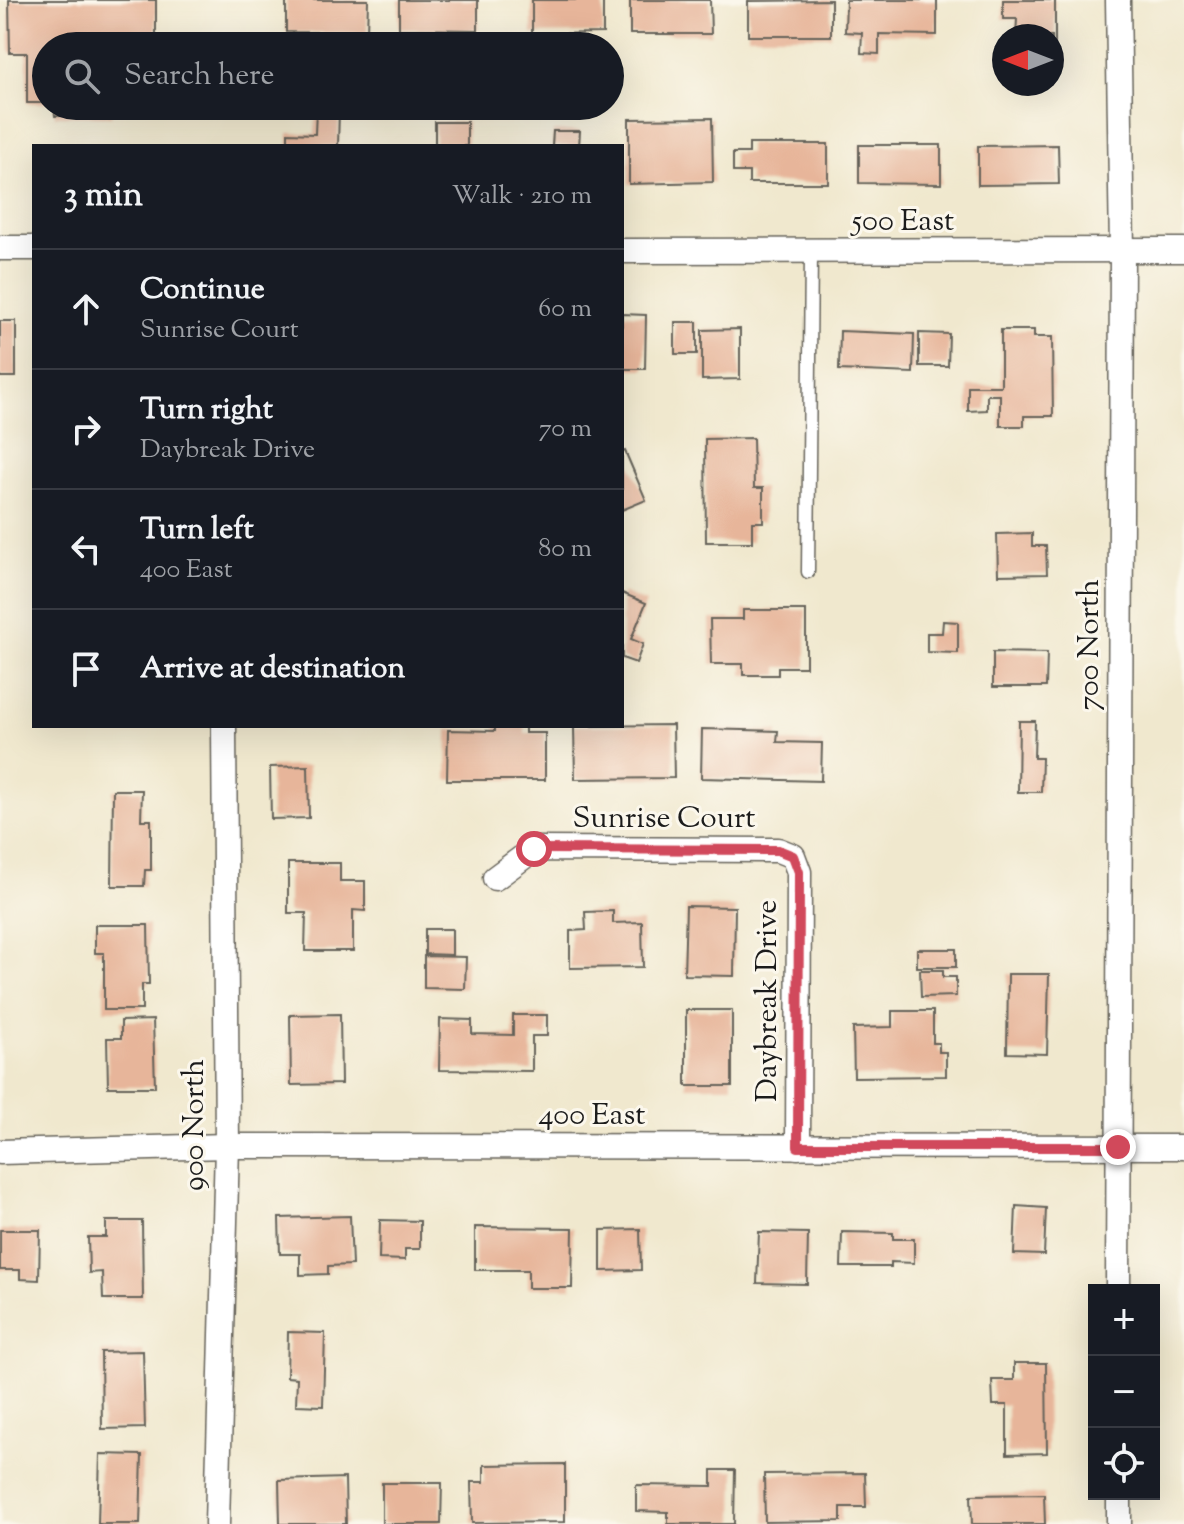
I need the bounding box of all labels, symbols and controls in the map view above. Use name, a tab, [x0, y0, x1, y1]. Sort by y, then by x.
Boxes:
north arrow	[992, 24, 1064, 96]
search box	[32, 32, 624, 120]
icon: search	[60, 54, 104, 98]
text: Search here	[124, 55, 274, 98]
text: 3 min	[64, 172, 143, 221]
text: Walk · 210 m	[452, 178, 592, 215]
street label: 500 East	[850, 201, 954, 244]
text: Continue	[140, 269, 265, 312]
icon: ahead	[64, 287, 108, 331]
text: 60 m	[538, 291, 592, 328]
text: Sunrise Court	[140, 312, 299, 349]
text: Turn right	[140, 389, 273, 432]
icon: right	[64, 407, 108, 451]
text: 70 m	[539, 411, 592, 448]
text: Daybreak Drive	[140, 432, 315, 469]
text: Turn left	[140, 509, 254, 552]
icon: left	[64, 527, 108, 571]
text: 80 m	[538, 531, 592, 568]
text: 400 East	[140, 552, 233, 589]
street label: 700 North	[1069, 579, 1112, 711]
icon: arrive	[64, 647, 108, 691]
text: Arrive at destination	[140, 648, 405, 691]
street label: Sunrise Court	[572, 798, 756, 841]
route start	[516, 831, 552, 867]
street label: Daybreak Drive	[747, 900, 790, 1102]
street label: 900 North	[174, 1059, 217, 1191]
street label: 400 East	[539, 1095, 645, 1138]
route end	[1100, 1129, 1136, 1165]
map controls	[1088, 1284, 1160, 1500]
button: +	[1088, 1284, 1160, 1356]
button: −	[1088, 1356, 1160, 1428]
button: locate	[1088, 1428, 1160, 1500]

